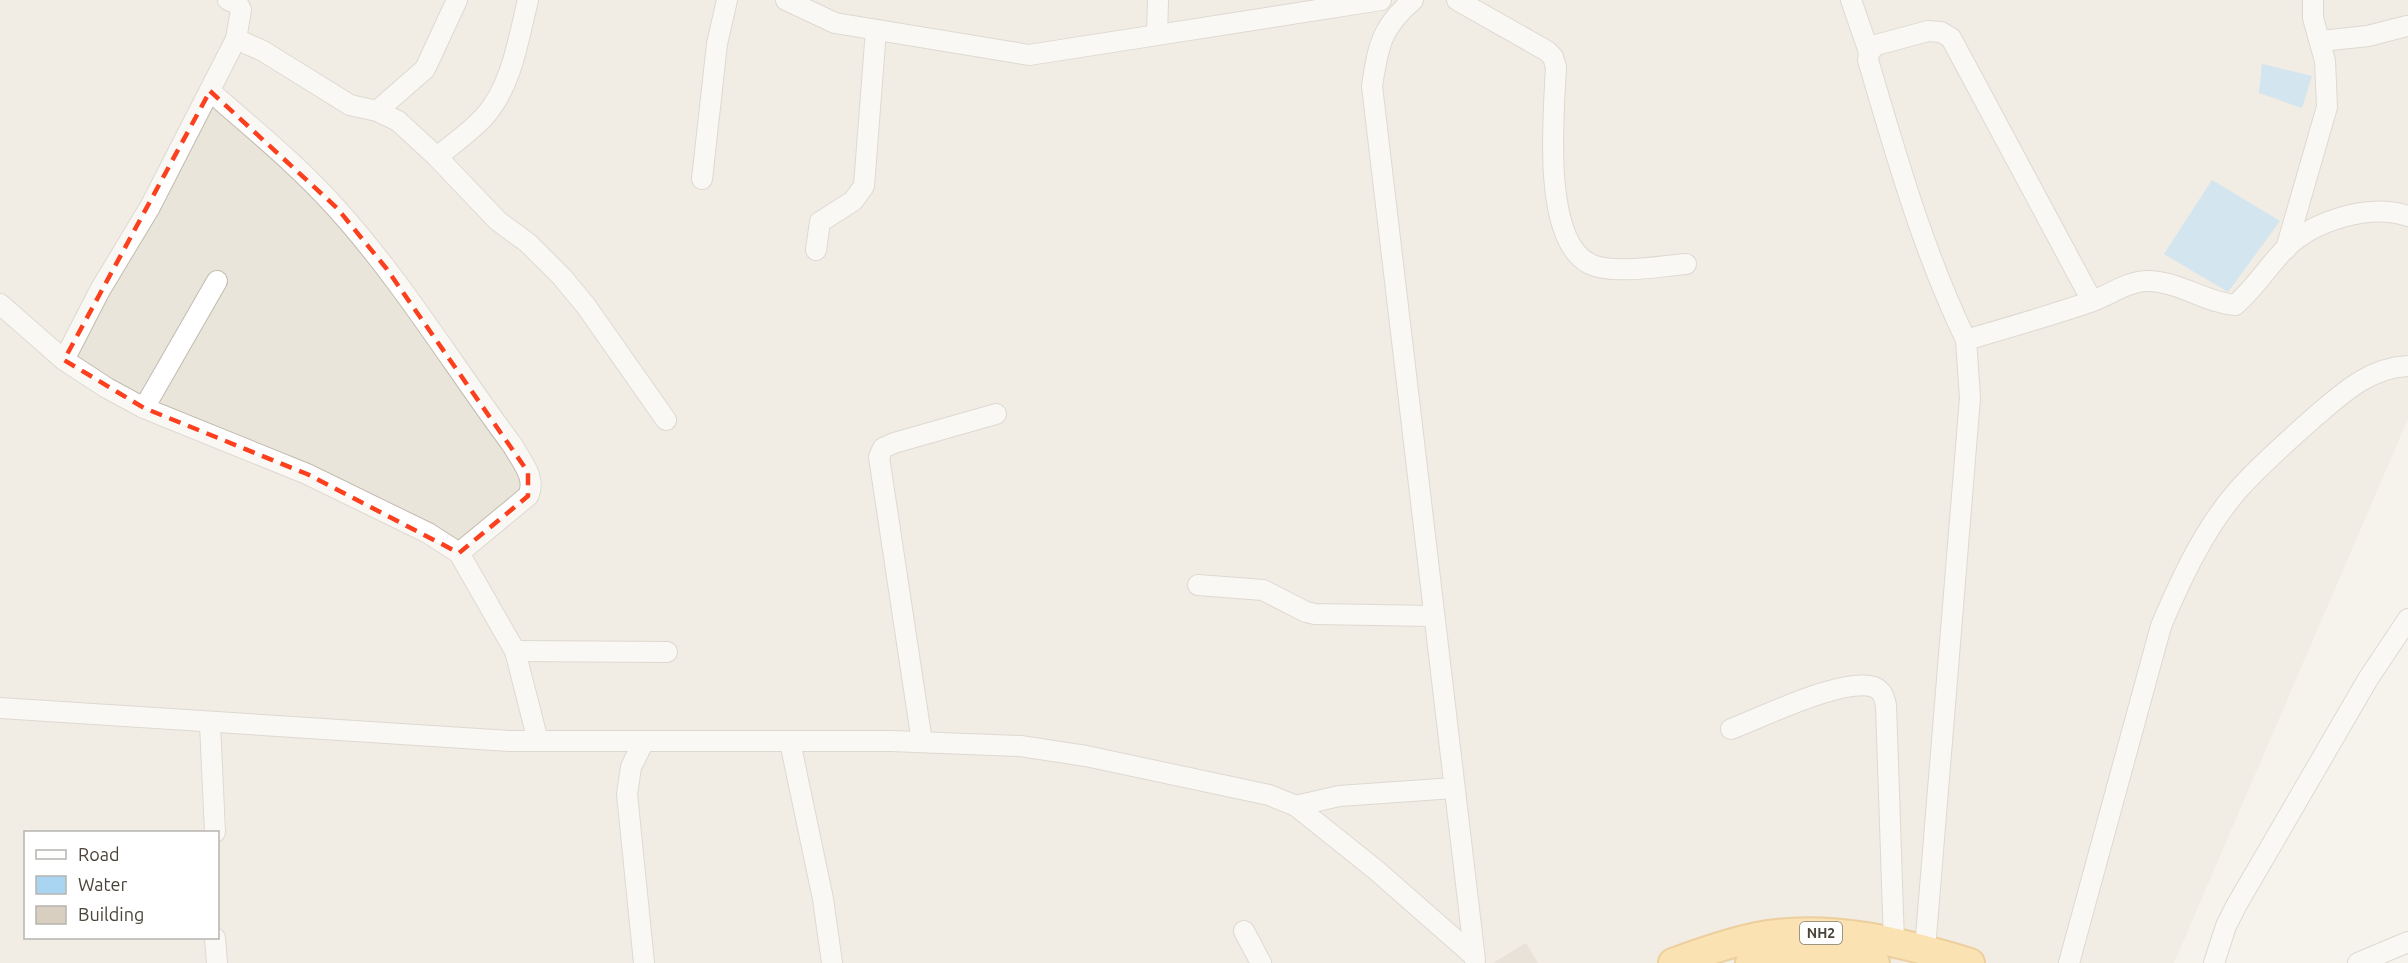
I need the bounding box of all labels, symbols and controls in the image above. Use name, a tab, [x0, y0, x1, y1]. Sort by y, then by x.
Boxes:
legend	[24, 831, 219, 939]
text: Road	[78, 844, 120, 864]
text: Water	[78, 874, 128, 894]
text: Building	[78, 904, 144, 924]
road number: NH2	[1800, 922, 1842, 944]

